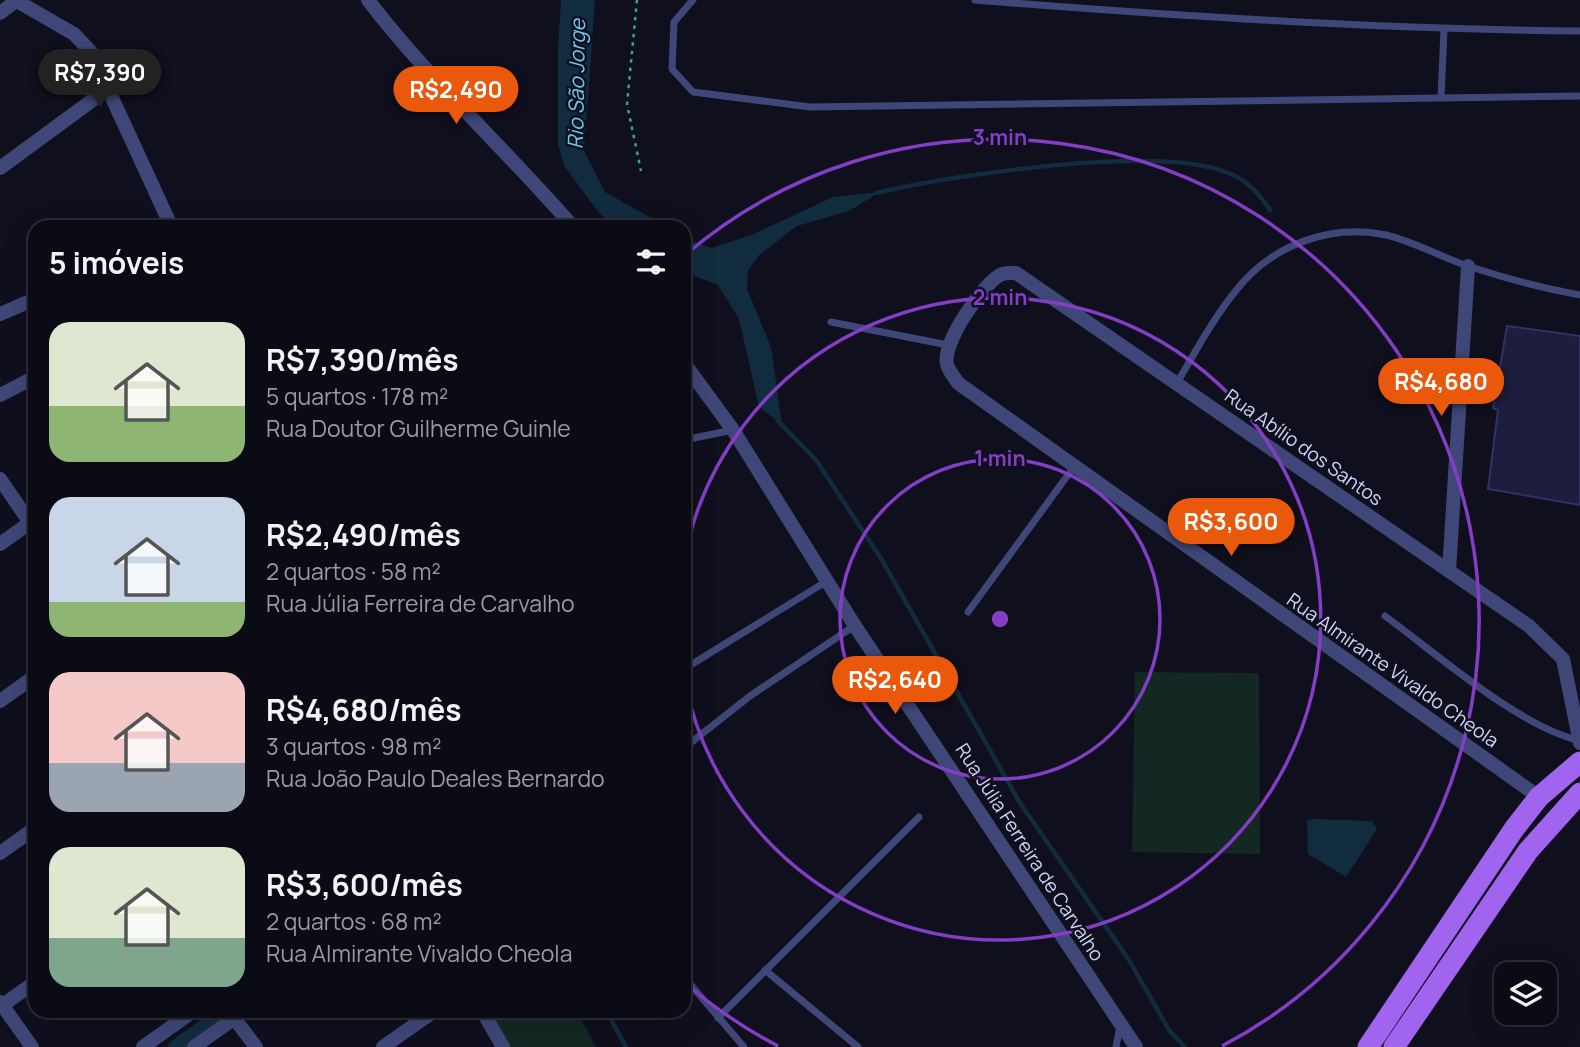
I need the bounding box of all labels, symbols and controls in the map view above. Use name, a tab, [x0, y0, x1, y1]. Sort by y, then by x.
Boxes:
water label: Rio São Jorge	[561, 17, 591, 149]
pin: R$7,390	[35, 50, 165, 109]
text: R$7,390	[54, 56, 146, 88]
pin: R$2,490	[391, 66, 521, 126]
text: R$2,490	[409, 73, 503, 105]
text: 3 min	[973, 123, 1027, 151]
text: 5 imóveis	[49, 242, 184, 283]
icon: filters	[632, 243, 670, 281]
text: 2 min	[973, 283, 1027, 311]
text: R$7,390/mês	[266, 339, 458, 380]
icon: home	[105, 350, 189, 434]
pin: R$4,680	[1376, 358, 1506, 418]
text: R$4,680	[1394, 365, 1488, 397]
text: 5 quartos · 178 m²	[266, 380, 448, 412]
street label: Rua Abílio dos Santos	[1220, 383, 1388, 511]
text: Rua Doutor Guilherme Guinle	[266, 412, 571, 444]
text: 1 min	[974, 444, 1026, 472]
pin: R$3,600	[1166, 498, 1296, 558]
text: R$3,600	[1184, 505, 1278, 537]
text: R$2,490/mês	[266, 514, 461, 555]
icon: home	[105, 525, 189, 609]
text: 2 quartos · 58 m²	[266, 555, 441, 587]
text: Rua Júlia Ferreira de Carvalho	[266, 587, 575, 619]
street label: Rua Almirante Vivaldo Cheola	[1282, 587, 1504, 753]
centre of rings	[988, 607, 1012, 631]
pin: R$2,640	[830, 656, 960, 716]
text: R$2,640	[848, 663, 942, 695]
text: R$4,680/mês	[266, 689, 462, 730]
icon: home	[105, 700, 189, 784]
text: 3 quartos · 98 m²	[266, 730, 441, 762]
street label: Rua Júlia Ferreira de Carvalho	[950, 738, 1110, 966]
text: Rua João Paulo Deales Bernardo	[266, 762, 605, 794]
text: R$3,600/mês	[266, 864, 463, 905]
icon: home	[105, 875, 189, 959]
text: 2 quartos · 68 m²	[266, 905, 442, 937]
text: Rua Almirante Vivaldo Cheola	[266, 937, 573, 969]
map controls	[1494, 962, 1557, 1025]
button: layers	[1494, 962, 1557, 1025]

